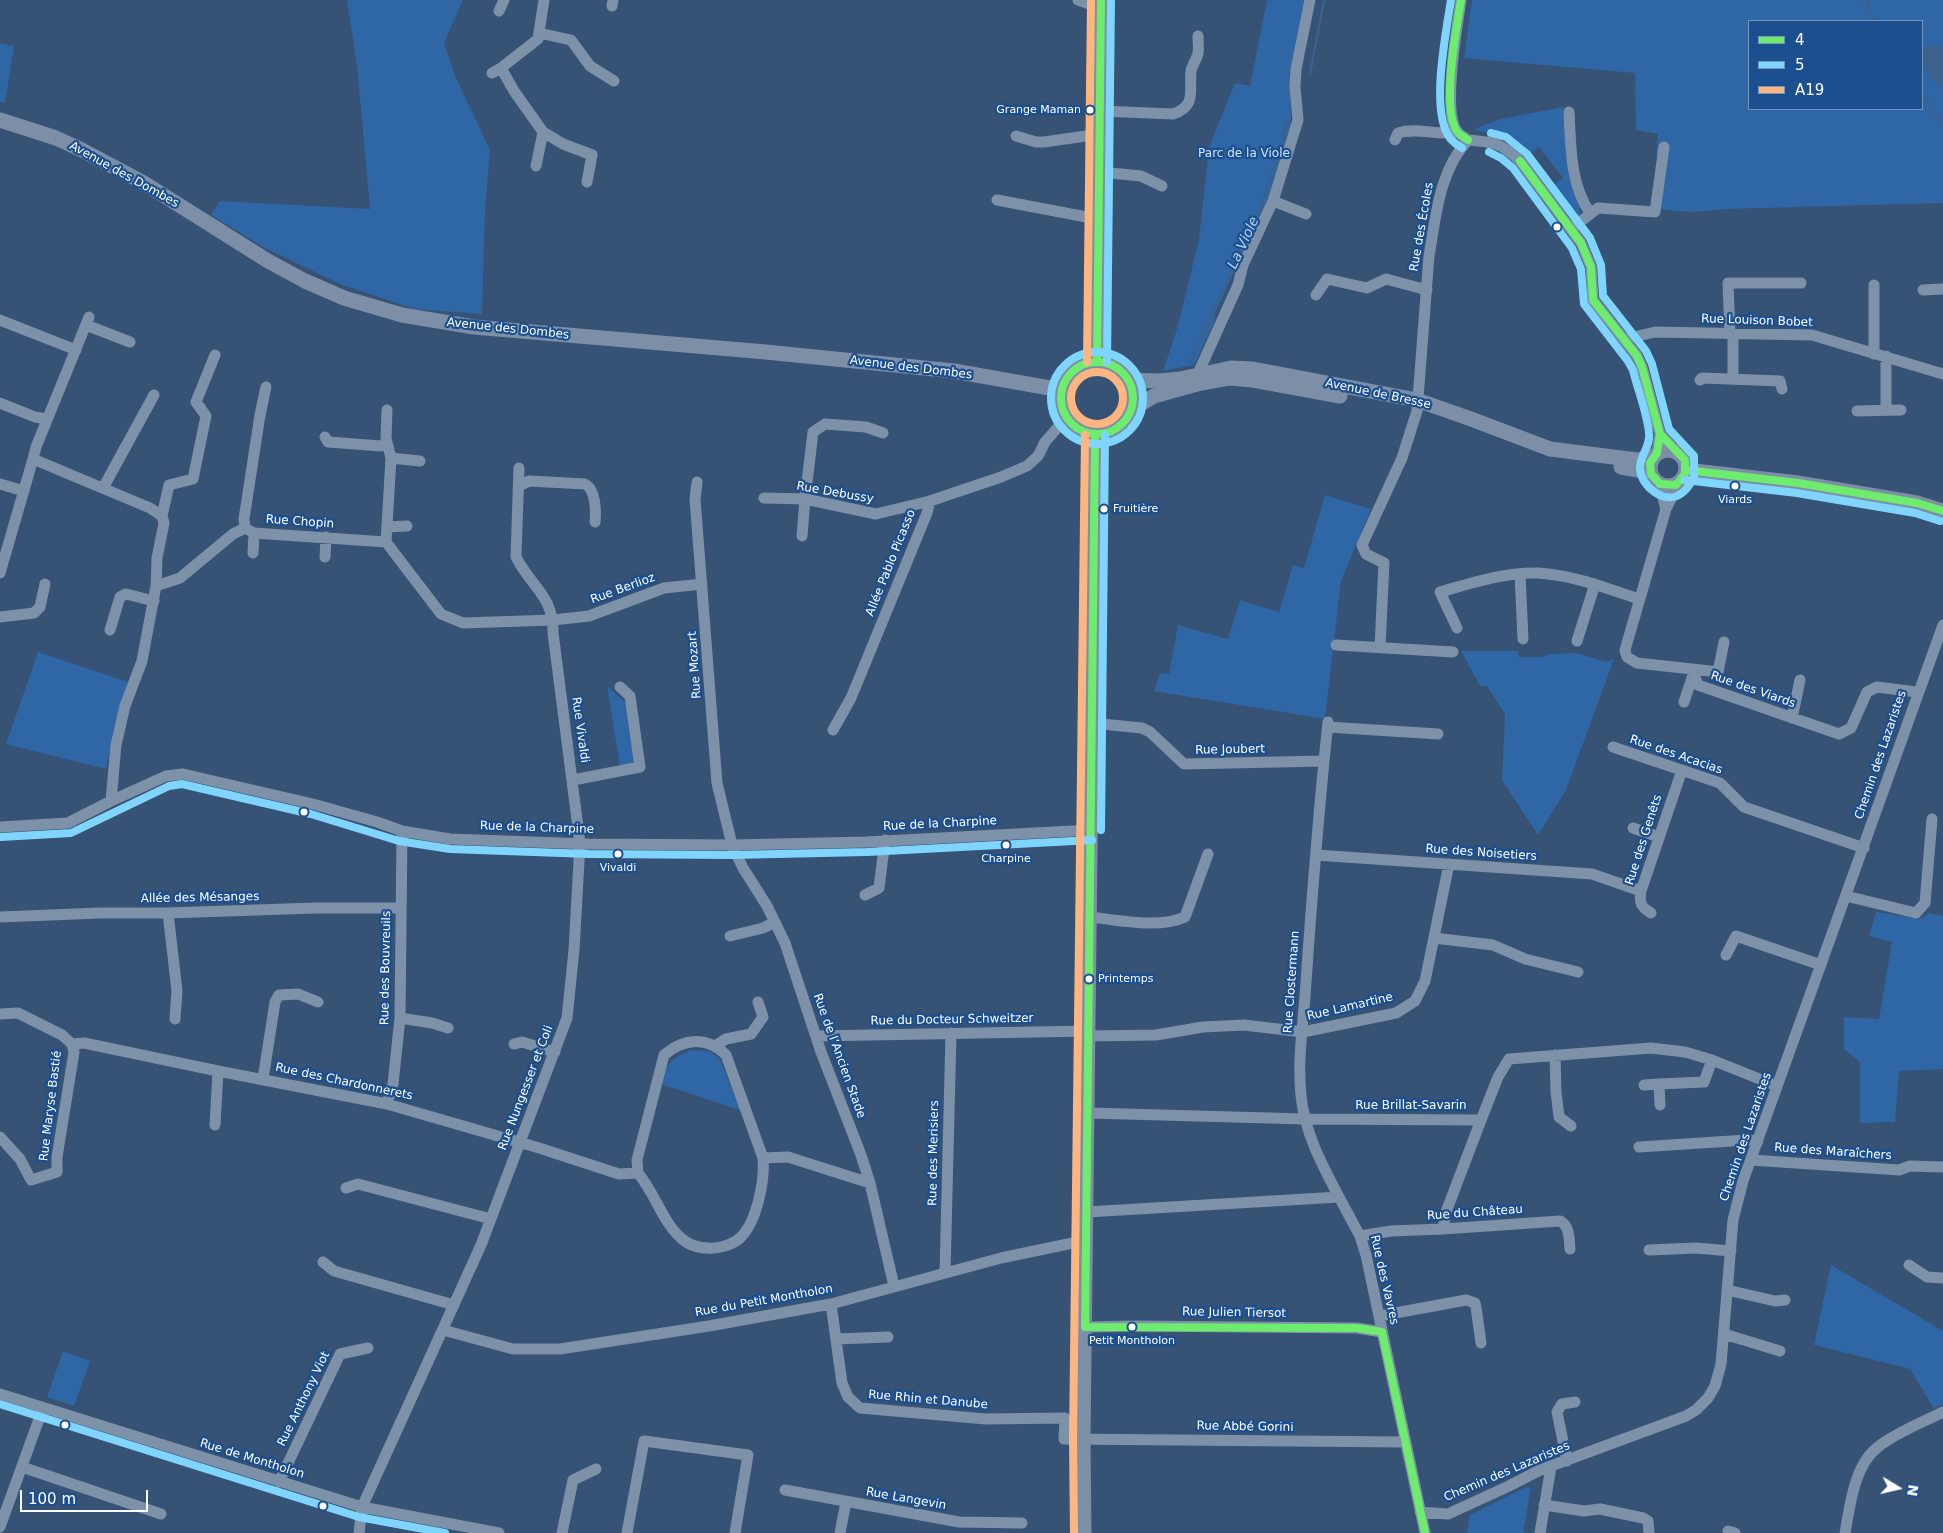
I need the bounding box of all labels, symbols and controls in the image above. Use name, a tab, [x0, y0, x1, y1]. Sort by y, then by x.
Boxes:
legend	[1748, 20, 1923, 110]
text: 4	[1795, 31, 1805, 49]
text: 5	[1795, 56, 1805, 74]
text: A19	[1795, 81, 1824, 99]
place label: Grange Maman	[996, 103, 1081, 117]
marker: Grange Maman	[1085, 105, 1095, 115]
street label: Avenue des Dombes	[67, 139, 181, 211]
park label: Parc de la Viole	[1198, 147, 1290, 161]
street label: Rue des Écoles	[1407, 181, 1437, 273]
water label: La Viole	[1225, 214, 1263, 272]
unlabelled marker	[1552, 222, 1562, 232]
street label: Rue Louison Bobet	[1701, 312, 1813, 330]
street label: Avenue des Dombes	[446, 315, 570, 343]
street label: Avenue des Dombes	[849, 353, 973, 383]
street label: Avenue de Bresse	[1324, 376, 1432, 412]
street label: Rue Debussy	[795, 479, 875, 507]
marker: Viards	[1730, 481, 1740, 491]
place label: Viards	[1718, 493, 1752, 507]
place label: Fruitière	[1113, 502, 1158, 516]
marker: Fruitière	[1099, 504, 1109, 514]
street label: Allée Pablo Picasso	[863, 508, 919, 618]
street label: Rue Chopin	[265, 512, 335, 532]
street label: Rue Berlioz	[589, 571, 657, 607]
street label: Rue Mozart	[685, 631, 705, 699]
street label: Rue des Viards	[1709, 669, 1797, 711]
street label: Chemin des Lazaristes	[1852, 689, 1910, 821]
street label: Rue Vivaldi	[568, 696, 592, 764]
street label: Rue des Acacias	[1628, 732, 1724, 778]
street label: Rue Joubert	[1195, 742, 1265, 758]
street label: Rue des Genêts	[1623, 793, 1665, 887]
unlabelled marker	[299, 807, 309, 817]
street label: Rue de la Charpine	[883, 814, 997, 834]
street label: Rue de la Charpine	[480, 819, 594, 837]
marker: Charpine	[1001, 840, 1011, 850]
street label: Rue des Noisetiers	[1425, 842, 1537, 864]
marker: Vivaldi	[613, 849, 623, 859]
place label: Charpine	[981, 852, 1031, 866]
place label: Vivaldi	[600, 861, 636, 875]
street label: Allée des Mésanges	[141, 890, 259, 906]
street label: Rue des Bouvreuils	[378, 911, 394, 1025]
street label: Rue Clostermann	[1281, 930, 1303, 1034]
place label: Printemps	[1098, 972, 1153, 986]
marker: Printemps	[1084, 974, 1094, 984]
street label: Rue Lamartine	[1306, 990, 1394, 1024]
street label: Rue de l’Ancien Stade	[810, 992, 868, 1120]
street label: Rue du Docteur Schweitzer	[870, 1011, 1034, 1029]
street label: Rue Nungesser et Coli	[495, 1023, 557, 1153]
street label: Rue Maryse Bastié	[37, 1050, 65, 1162]
street label: Rue des Chardonnerets	[274, 1060, 414, 1104]
street label: Chemin des Lazaristes	[1717, 1071, 1775, 1203]
street label: Rue Brillat-Savarin	[1355, 1099, 1467, 1113]
street label: Rue des Merisiers	[926, 1100, 942, 1206]
street label: Rue des Maraîchers	[1774, 1141, 1892, 1163]
street label: Rue du Château	[1427, 1202, 1523, 1224]
street label: Rue des Vavres	[1367, 1234, 1401, 1326]
street label: Rue du Petit Montholon	[694, 1282, 834, 1320]
street label: Rue Julien Tiersot	[1182, 1305, 1286, 1321]
marker: Petit Montholon	[1127, 1322, 1137, 1332]
place label: Petit Montholon	[1089, 1334, 1175, 1348]
street label: Rue Anthony Viot	[275, 1349, 333, 1449]
street label: Rue Rhin et Danube	[868, 1388, 988, 1412]
street label: Rue Abbé Gorini	[1196, 1419, 1294, 1435]
unlabelled marker	[60, 1420, 70, 1430]
street label: Rue de Montholon	[198, 1436, 306, 1482]
street label: Chemin des Lazaristes	[1442, 1439, 1572, 1505]
north arrow	[1873, 1463, 1923, 1513]
scale bar	[22, 1480, 150, 1512]
text: N	[1904, 1483, 1922, 1497]
street label: Rue Langevin	[865, 1485, 947, 1513]
text: 100 m	[28, 1490, 76, 1508]
unlabelled marker	[318, 1501, 328, 1511]

